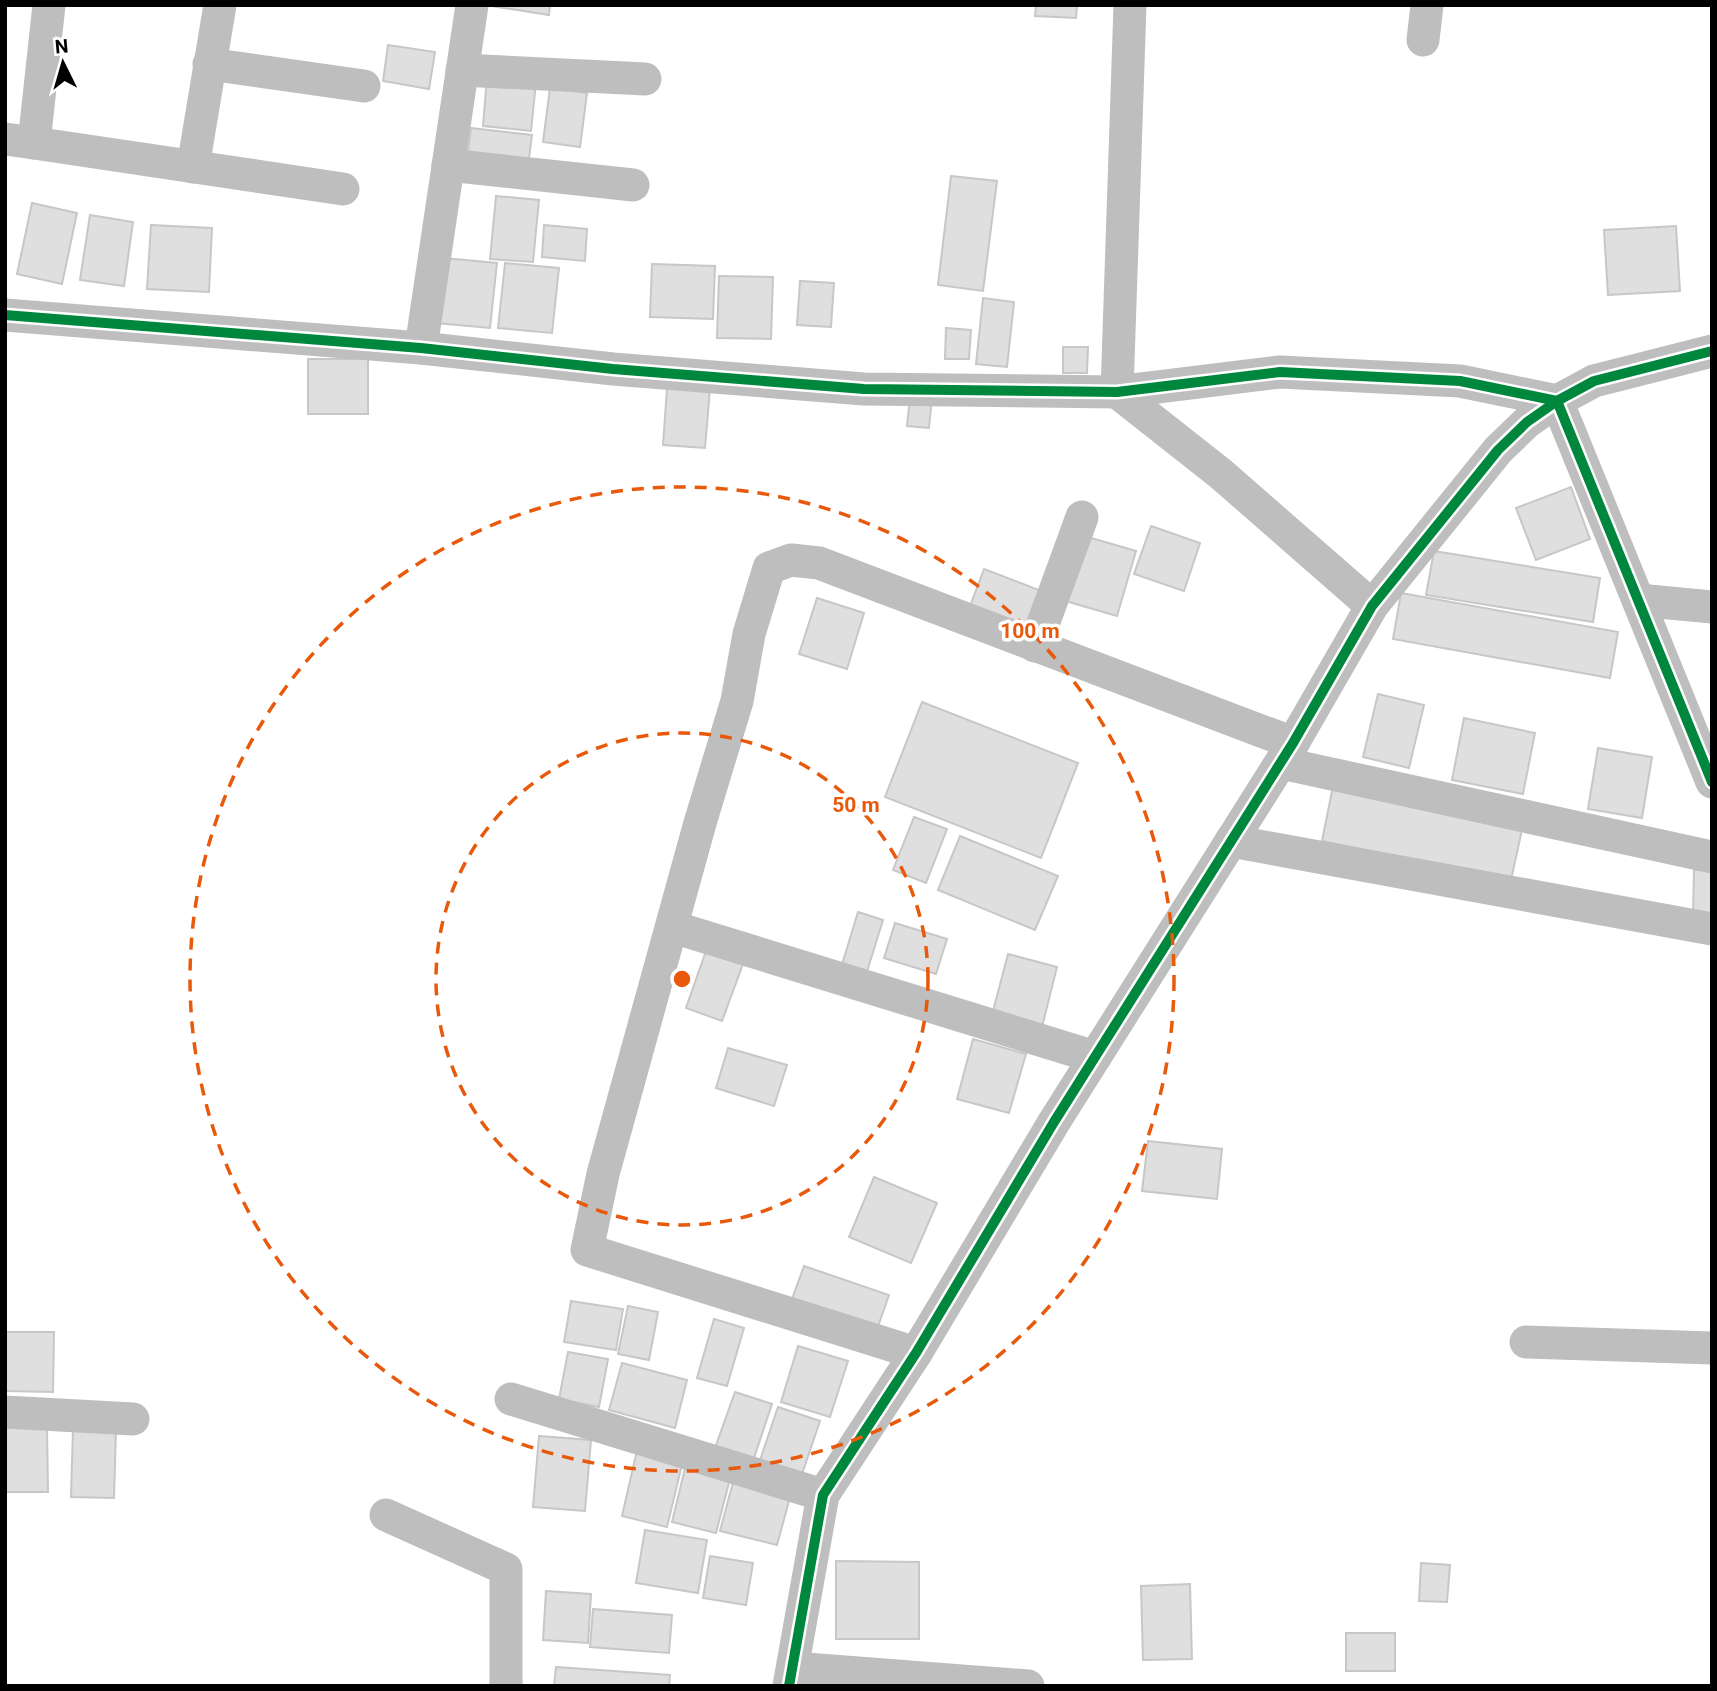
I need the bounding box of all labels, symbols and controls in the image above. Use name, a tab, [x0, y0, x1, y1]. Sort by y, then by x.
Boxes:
north arrow	[28, 28, 98, 98]
text: N	[54, 35, 69, 59]
text: 100 m	[1000, 619, 1060, 643]
text: 50 m	[832, 793, 880, 817]
centre of rings	[670, 967, 694, 991]

